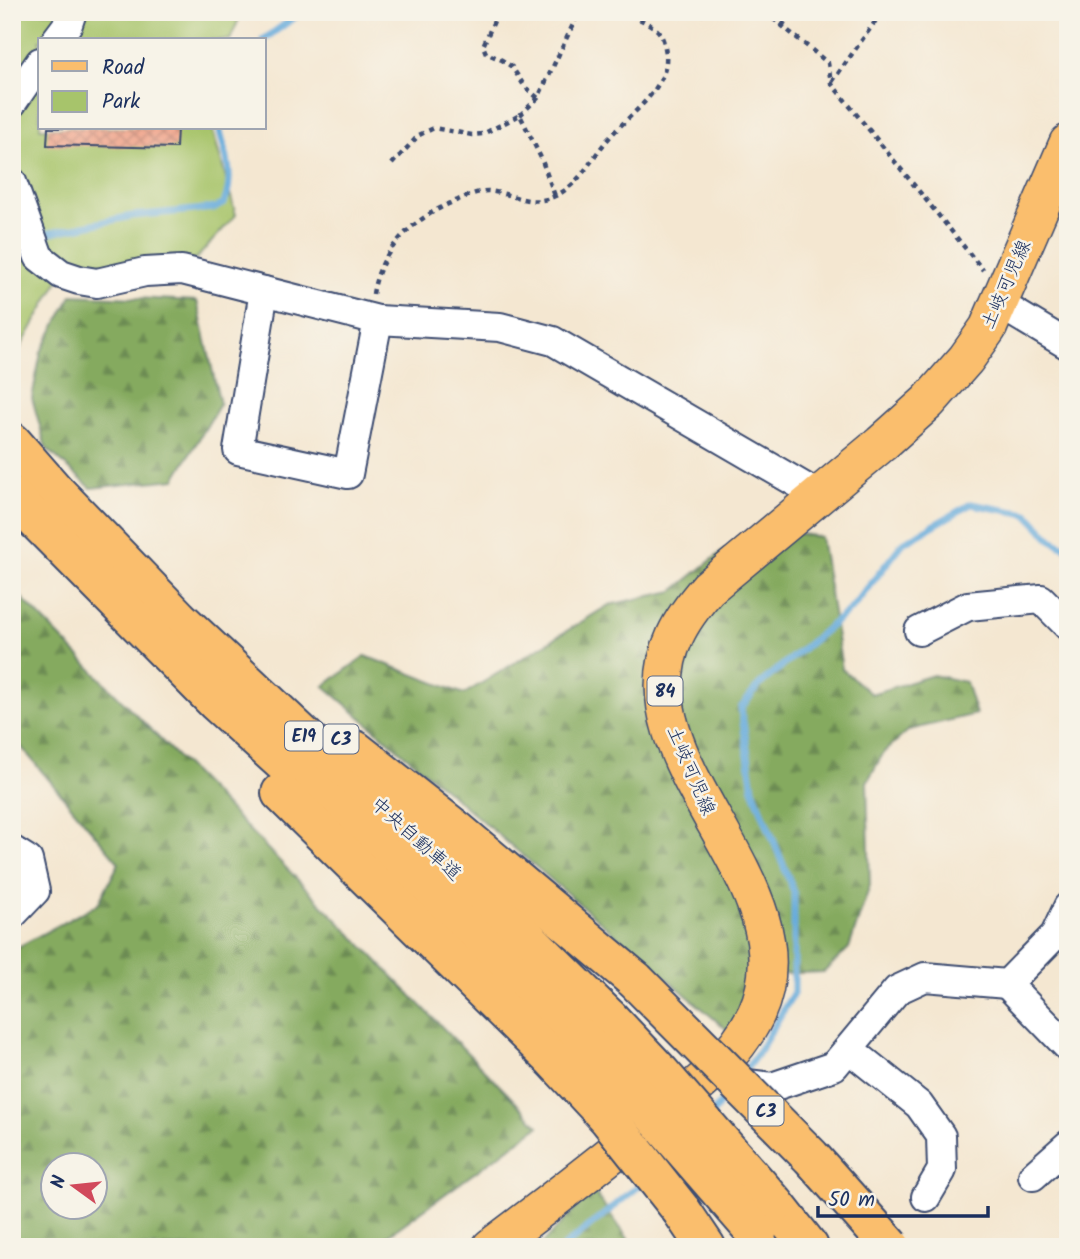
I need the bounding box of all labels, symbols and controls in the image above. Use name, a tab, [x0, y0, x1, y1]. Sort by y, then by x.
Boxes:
legend	[38, 38, 266, 130]
text: Road	[102, 52, 145, 85]
text: Park	[102, 86, 140, 119]
street label: 土岐可児線	[974, 235, 1040, 334]
road number: 84	[648, 676, 682, 706]
street label: 土岐可児線	[658, 721, 723, 820]
road number: E19	[285, 722, 323, 750]
road number: C3	[324, 724, 358, 754]
street label: 中央自動車道	[363, 790, 468, 889]
road number: C3	[748, 1096, 784, 1126]
north arrow	[38, 1150, 108, 1220]
text: N	[43, 1172, 76, 1192]
scale bar	[818, 1175, 987, 1219]
text: 50 m	[828, 1184, 875, 1217]

